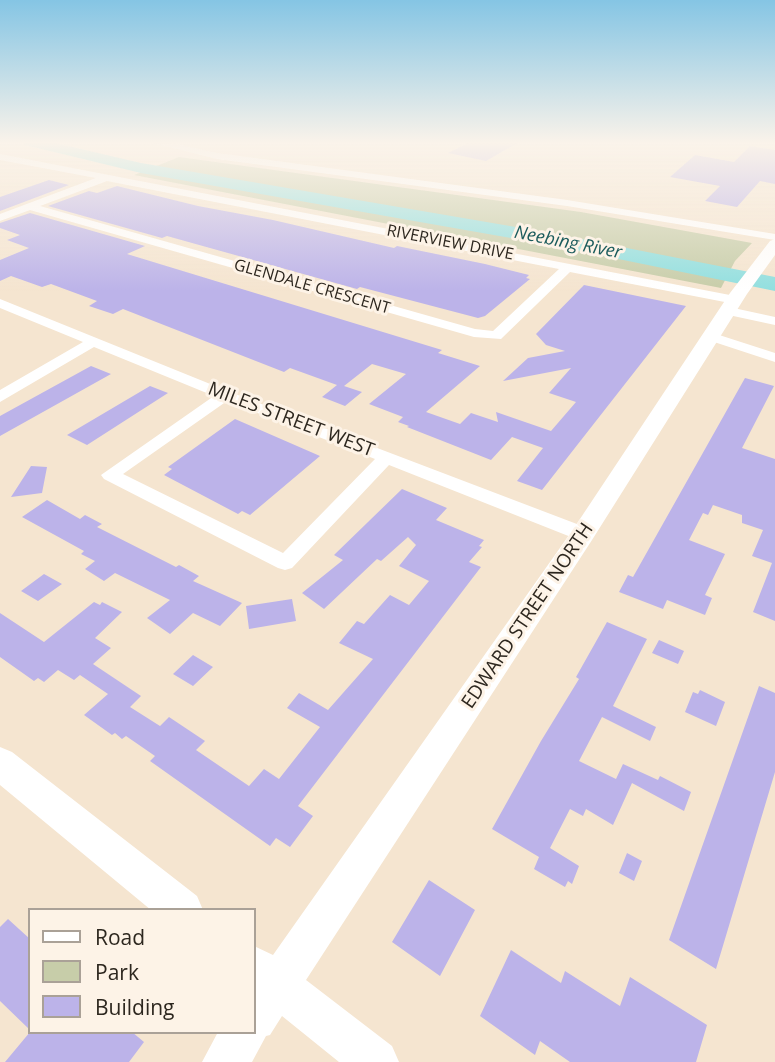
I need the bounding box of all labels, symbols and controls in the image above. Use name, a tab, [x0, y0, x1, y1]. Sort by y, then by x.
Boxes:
street label: RIVERVIEW DRIVE	[385, 221, 515, 265]
water label: Neebing River	[512, 222, 624, 264]
street label: GLENDALE CRESCENT	[232, 256, 392, 318]
street label: MILES STREET WEST	[205, 378, 377, 462]
street label: EDWARD STREET NORTH	[457, 519, 599, 713]
legend	[28, 908, 256, 1034]
text: Road	[95, 923, 145, 951]
text: Park	[95, 958, 139, 986]
text: Building	[95, 993, 174, 1021]

